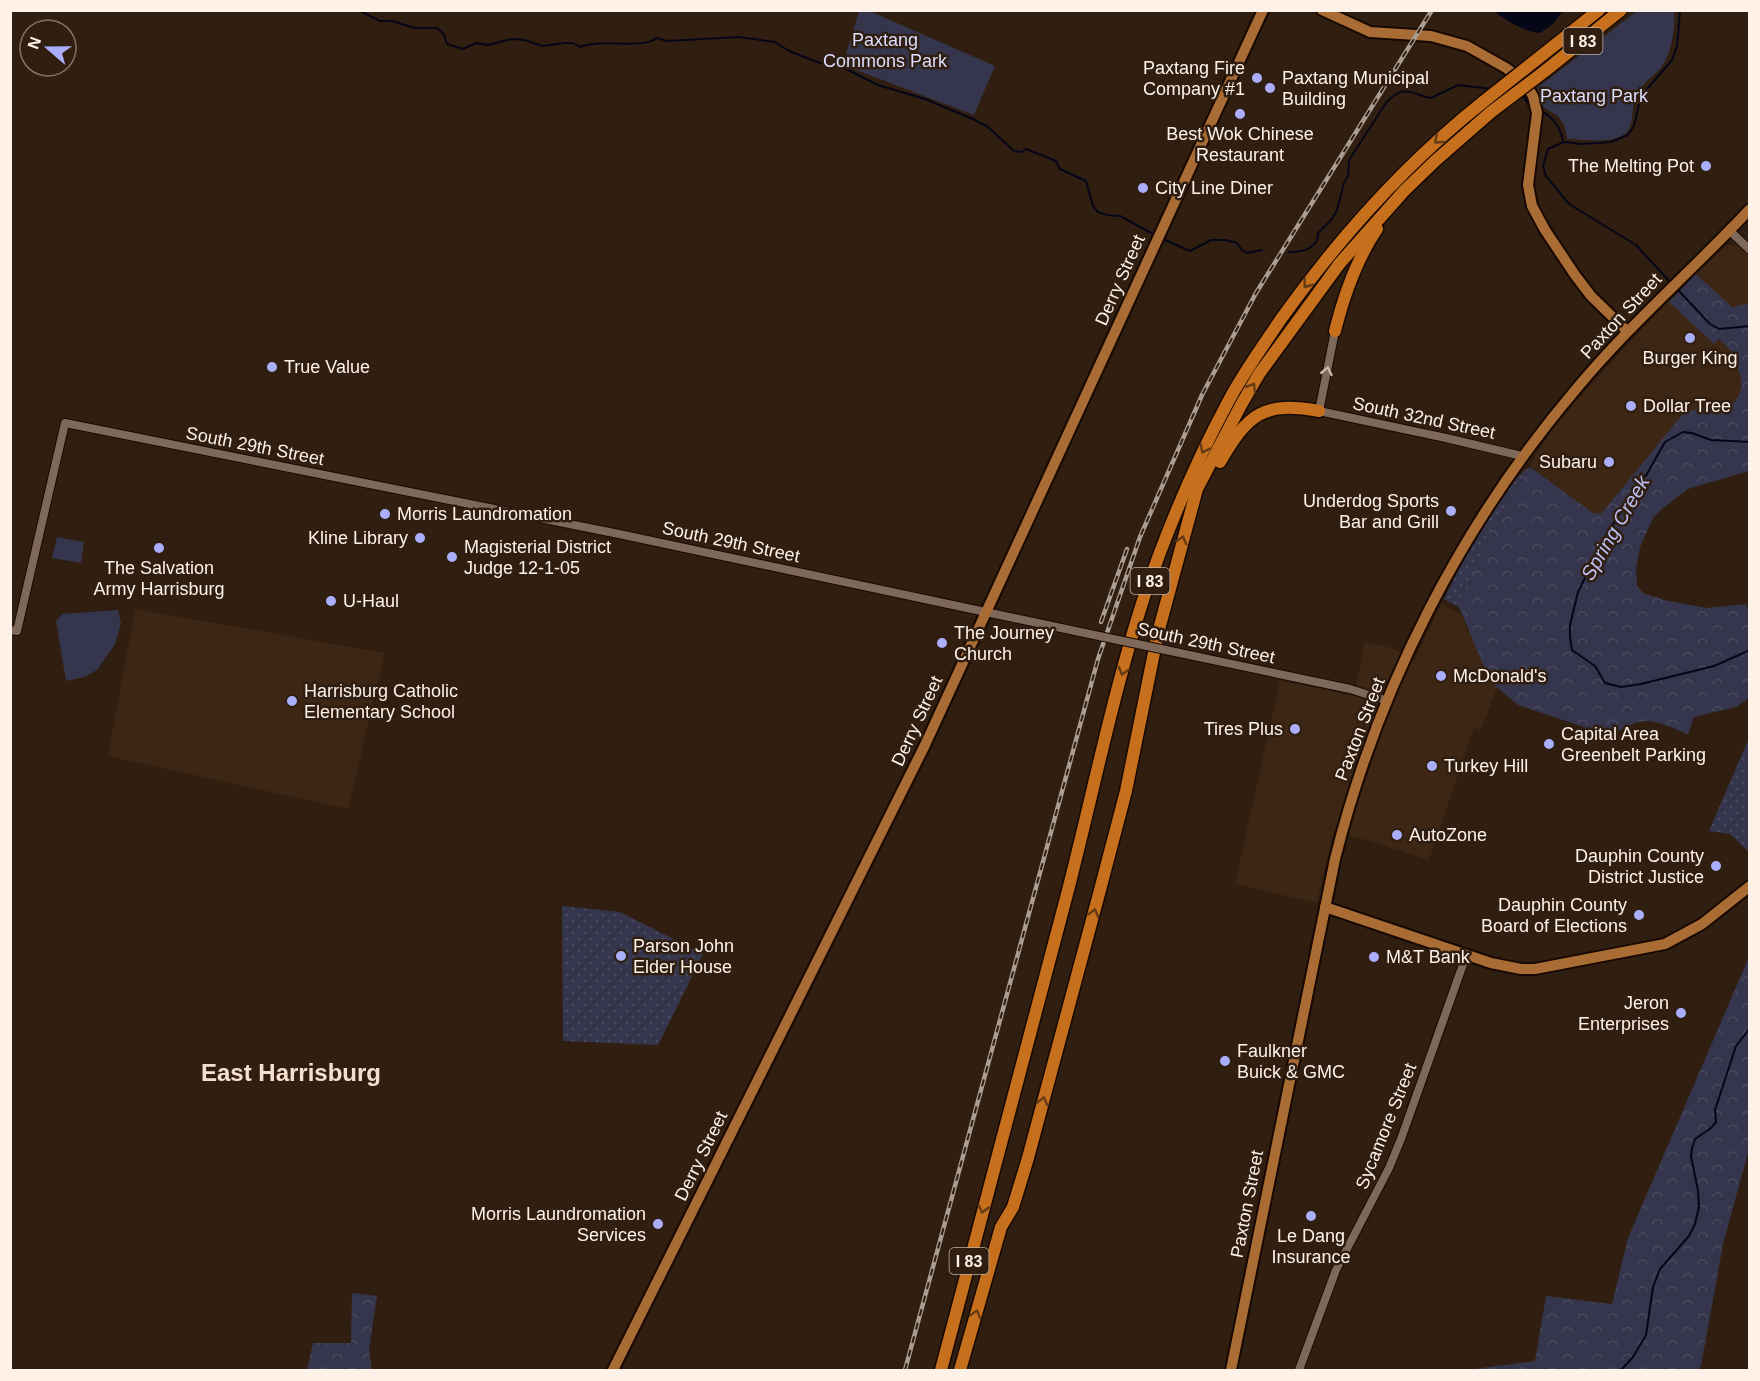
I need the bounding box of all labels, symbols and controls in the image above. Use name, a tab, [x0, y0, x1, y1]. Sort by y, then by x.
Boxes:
north arrow	[18, 18, 78, 78]
road number: I 83	[1564, 28, 1602, 54]
park label: Paxtang Commons Park	[823, 30, 948, 71]
text: N	[24, 35, 44, 51]
place label: Paxtang Fire Company #1	[1143, 58, 1245, 99]
place label: Paxtang Municipal Building	[1282, 68, 1429, 109]
marker: Paxtang Fire Company #1	[1250, 71, 1264, 85]
marker: Paxtang Municipal Building	[1263, 81, 1277, 95]
park label: Paxtang Park	[1540, 86, 1649, 106]
marker: Best Wok Chinese Restaurant	[1233, 107, 1247, 121]
place label: Best Wok Chinese Restaurant	[1166, 124, 1314, 165]
one-way arrow	[1434, 132, 1445, 143]
place label: The Melting Pot	[1568, 156, 1694, 176]
marker: The Melting Pot	[1699, 159, 1713, 173]
place label: City Line Diner	[1155, 178, 1273, 198]
marker: City Line Diner	[1136, 181, 1150, 195]
street label: Derry Street	[1091, 232, 1149, 328]
street label: Paxton Street	[1576, 269, 1666, 363]
one-way arrow	[1303, 277, 1314, 288]
marker: Burger King	[1683, 331, 1697, 345]
place label: Burger King	[1642, 348, 1738, 368]
place label: True Value	[284, 357, 370, 377]
marker: True Value	[265, 360, 279, 374]
one-way arrow	[1320, 366, 1333, 376]
one-way arrow	[1244, 383, 1256, 393]
street label: South 32nd Street	[1351, 393, 1497, 443]
place label: Dollar Tree	[1643, 396, 1731, 416]
marker: Dollar Tree	[1624, 399, 1638, 413]
street label: South 29th Street	[184, 423, 326, 469]
one-way arrow	[1200, 442, 1211, 453]
place label: Subaru	[1539, 452, 1597, 472]
marker: Subaru	[1602, 455, 1616, 469]
water label: Spring Creek	[1576, 471, 1654, 584]
place label: Underdog Sports Bar and Grill	[1303, 491, 1439, 532]
place label: Morris Laundromation	[397, 504, 572, 524]
marker: Underdog Sports Bar and Grill	[1444, 504, 1458, 518]
marker: Morris Laundromation	[378, 507, 392, 521]
street label: South 29th Street	[660, 518, 802, 566]
place label: Kline Library	[308, 528, 408, 548]
marker: Kline Library	[413, 531, 427, 545]
one-way arrow	[1175, 535, 1188, 545]
place label: Magisterial District Judge 12-1-05	[464, 537, 611, 578]
marker: The Salvation Army Harrisburg	[152, 541, 166, 555]
marker: Magisterial District Judge 12-1-05	[445, 550, 459, 564]
place label: The Salvation Army Harrisburg	[93, 558, 225, 599]
road number: I 83	[1130, 568, 1170, 594]
place label: U-Haul	[343, 591, 399, 611]
marker: U-Haul	[324, 594, 338, 608]
street label: South 29th Street	[1135, 619, 1277, 667]
place label: The Journey Church	[954, 623, 1054, 664]
marker: The Journey Church	[935, 636, 949, 650]
one-way arrow	[1117, 666, 1130, 676]
place label: McDonald's	[1453, 666, 1546, 686]
marker: McDonald's	[1434, 669, 1448, 683]
street label: Derry Street	[887, 673, 947, 769]
street label: Paxton Street	[1331, 674, 1389, 784]
place label: Harrisburg Catholic Elementary School	[304, 681, 458, 722]
marker: Harrisburg Catholic Elementary School	[285, 694, 299, 708]
place label: Tires Plus	[1204, 719, 1283, 739]
marker: Tires Plus	[1288, 722, 1302, 736]
place label: Capital Area Greenbelt Parking	[1561, 724, 1706, 765]
marker: Capital Area Greenbelt Parking	[1542, 737, 1556, 751]
place label: Turkey Hill	[1444, 756, 1528, 776]
marker: Turkey Hill	[1425, 759, 1439, 773]
place label: AutoZone	[1409, 825, 1487, 845]
marker: AutoZone	[1390, 828, 1404, 842]
place label: Dauphin County District Justice	[1575, 846, 1704, 887]
marker: Dauphin County District Justice	[1709, 859, 1723, 873]
place label: Dauphin County Board of Elections	[1481, 895, 1627, 936]
one-way arrow	[1086, 908, 1099, 918]
marker: Dauphin County Board of Elections	[1632, 908, 1646, 922]
place label: Parson John Elder House	[633, 936, 734, 977]
place label: M&T Bank	[1386, 947, 1471, 967]
marker: Parson John Elder House	[614, 949, 628, 963]
marker: M&T Bank	[1367, 950, 1381, 964]
place label: Jeron Enterprises	[1578, 993, 1669, 1034]
marker: Jeron Enterprises	[1674, 1006, 1688, 1020]
place label: Faulkner Buick & GMC	[1237, 1041, 1345, 1082]
marker: Faulkner Buick & GMC	[1218, 1054, 1232, 1068]
district label: East Harrisburg	[201, 1059, 381, 1086]
street label: Sycamore Street	[1352, 1060, 1420, 1192]
one-way arrow	[1035, 1097, 1048, 1107]
street label: Derry Street	[671, 1108, 731, 1204]
street label: Paxton Street	[1227, 1149, 1267, 1259]
one-way arrow	[978, 1203, 990, 1214]
place label: Morris Laundromation Services	[471, 1204, 646, 1245]
marker: Le Dang Insurance	[1304, 1209, 1318, 1223]
marker: Morris Laundromation Services	[651, 1217, 665, 1231]
place label: Le Dang Insurance	[1271, 1226, 1351, 1267]
road number: I 83	[950, 1248, 988, 1274]
one-way arrow	[969, 1309, 981, 1320]

